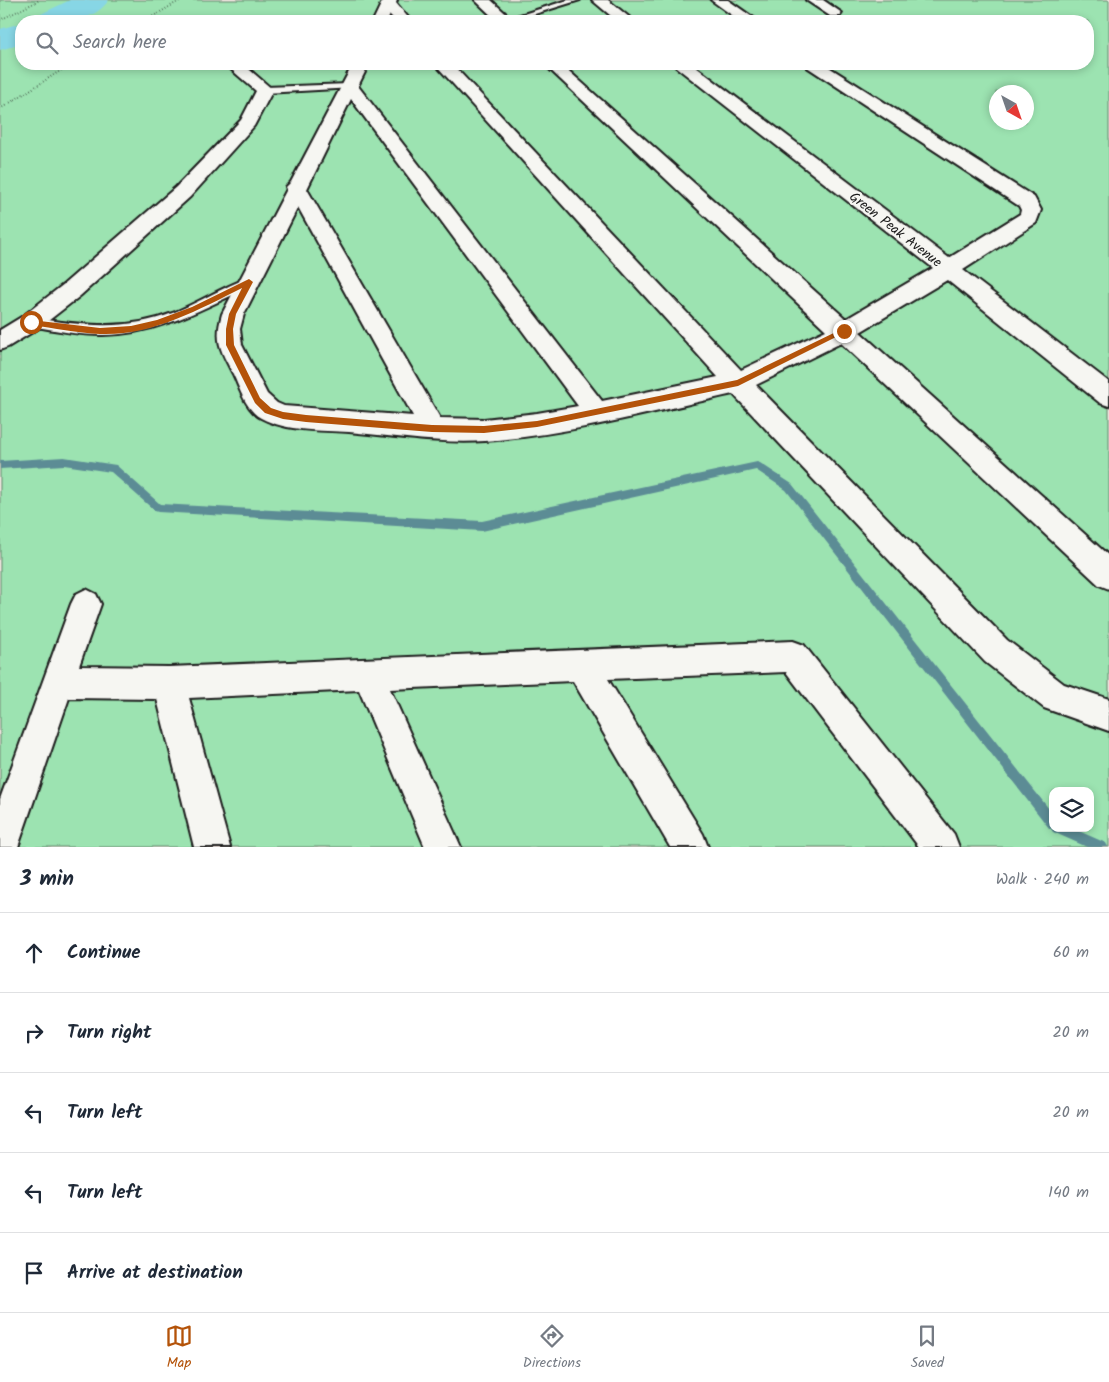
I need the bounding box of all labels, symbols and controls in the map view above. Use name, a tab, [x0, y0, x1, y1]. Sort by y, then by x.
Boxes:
search box	[15, 15, 1094, 70]
text: Search here	[73, 28, 167, 58]
icon: search	[33, 29, 61, 57]
north arrow	[989, 85, 1034, 130]
street label: Green Peak Avenue	[844, 186, 947, 274]
route start	[20, 311, 43, 334]
route end	[833, 320, 856, 343]
map controls	[1049, 787, 1094, 832]
button: layers	[1049, 787, 1094, 832]
text: 3 min	[20, 863, 74, 896]
text: Walk · 240 m	[996, 867, 1089, 892]
text: Continue	[67, 938, 140, 968]
icon: ahead	[20, 939, 48, 967]
text: 60 m	[1053, 940, 1089, 965]
text: Turn right	[67, 1018, 152, 1048]
icon: right	[20, 1019, 48, 1047]
text: 20 m	[1053, 1020, 1089, 1045]
text: Turn left	[67, 1098, 142, 1128]
icon: left	[20, 1099, 48, 1127]
text: 20 m	[1053, 1100, 1089, 1125]
text: Turn left	[67, 1178, 142, 1208]
icon: left	[20, 1179, 48, 1207]
text: 140 m	[1048, 1180, 1089, 1205]
text: Arrive at destination	[67, 1258, 243, 1288]
icon: arrive	[20, 1259, 48, 1287]
tab: Map	[165, 1322, 193, 1374]
tab: Directions	[523, 1322, 581, 1374]
tab: Saved	[911, 1322, 944, 1374]

